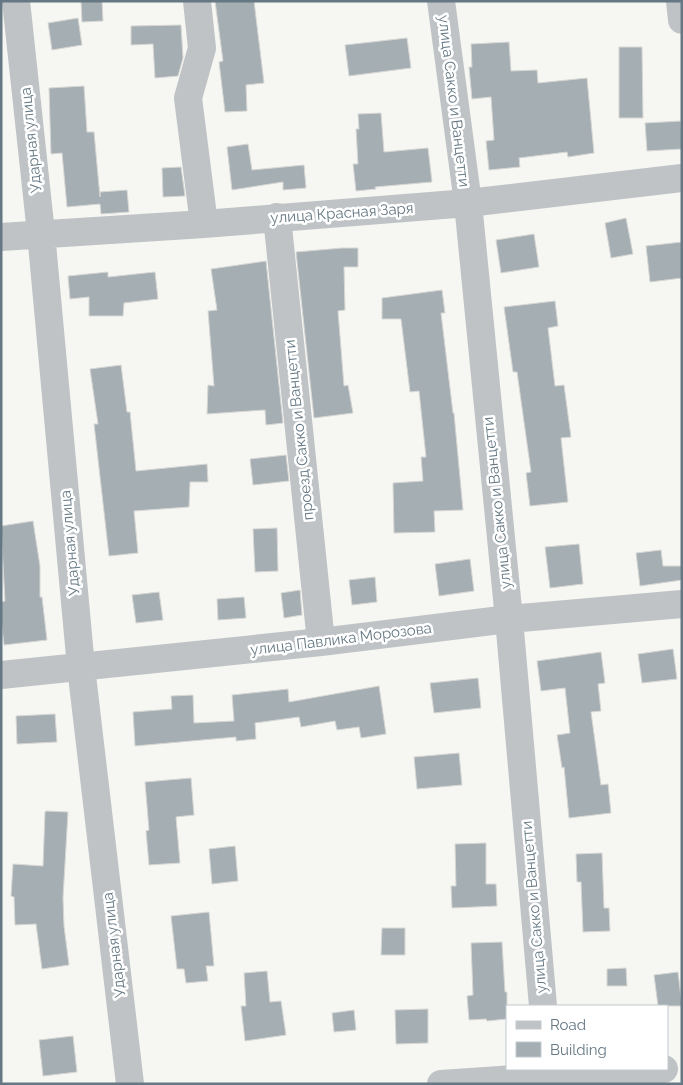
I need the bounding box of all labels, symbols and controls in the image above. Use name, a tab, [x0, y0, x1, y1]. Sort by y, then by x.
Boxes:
street label: улица Сакко и Ванцетти	[435, 14, 473, 188]
street label: Ударная улица	[17, 86, 45, 194]
street label: улица Красная Заря	[270, 199, 414, 227]
street label: проезд Сакко и Ванцетти	[281, 339, 317, 521]
street label: улица Сакко и Ванцетти	[479, 416, 515, 590]
street label: Ударная улица	[56, 489, 84, 597]
street label: улица Павлика Морозова	[249, 619, 433, 659]
street label: улица Сакко и Ванцетти	[517, 820, 551, 994]
street label: Ударная улица	[99, 891, 129, 999]
legend	[506, 1005, 668, 1070]
text: Road	[550, 1016, 586, 1034]
text: Building	[550, 1041, 607, 1059]

